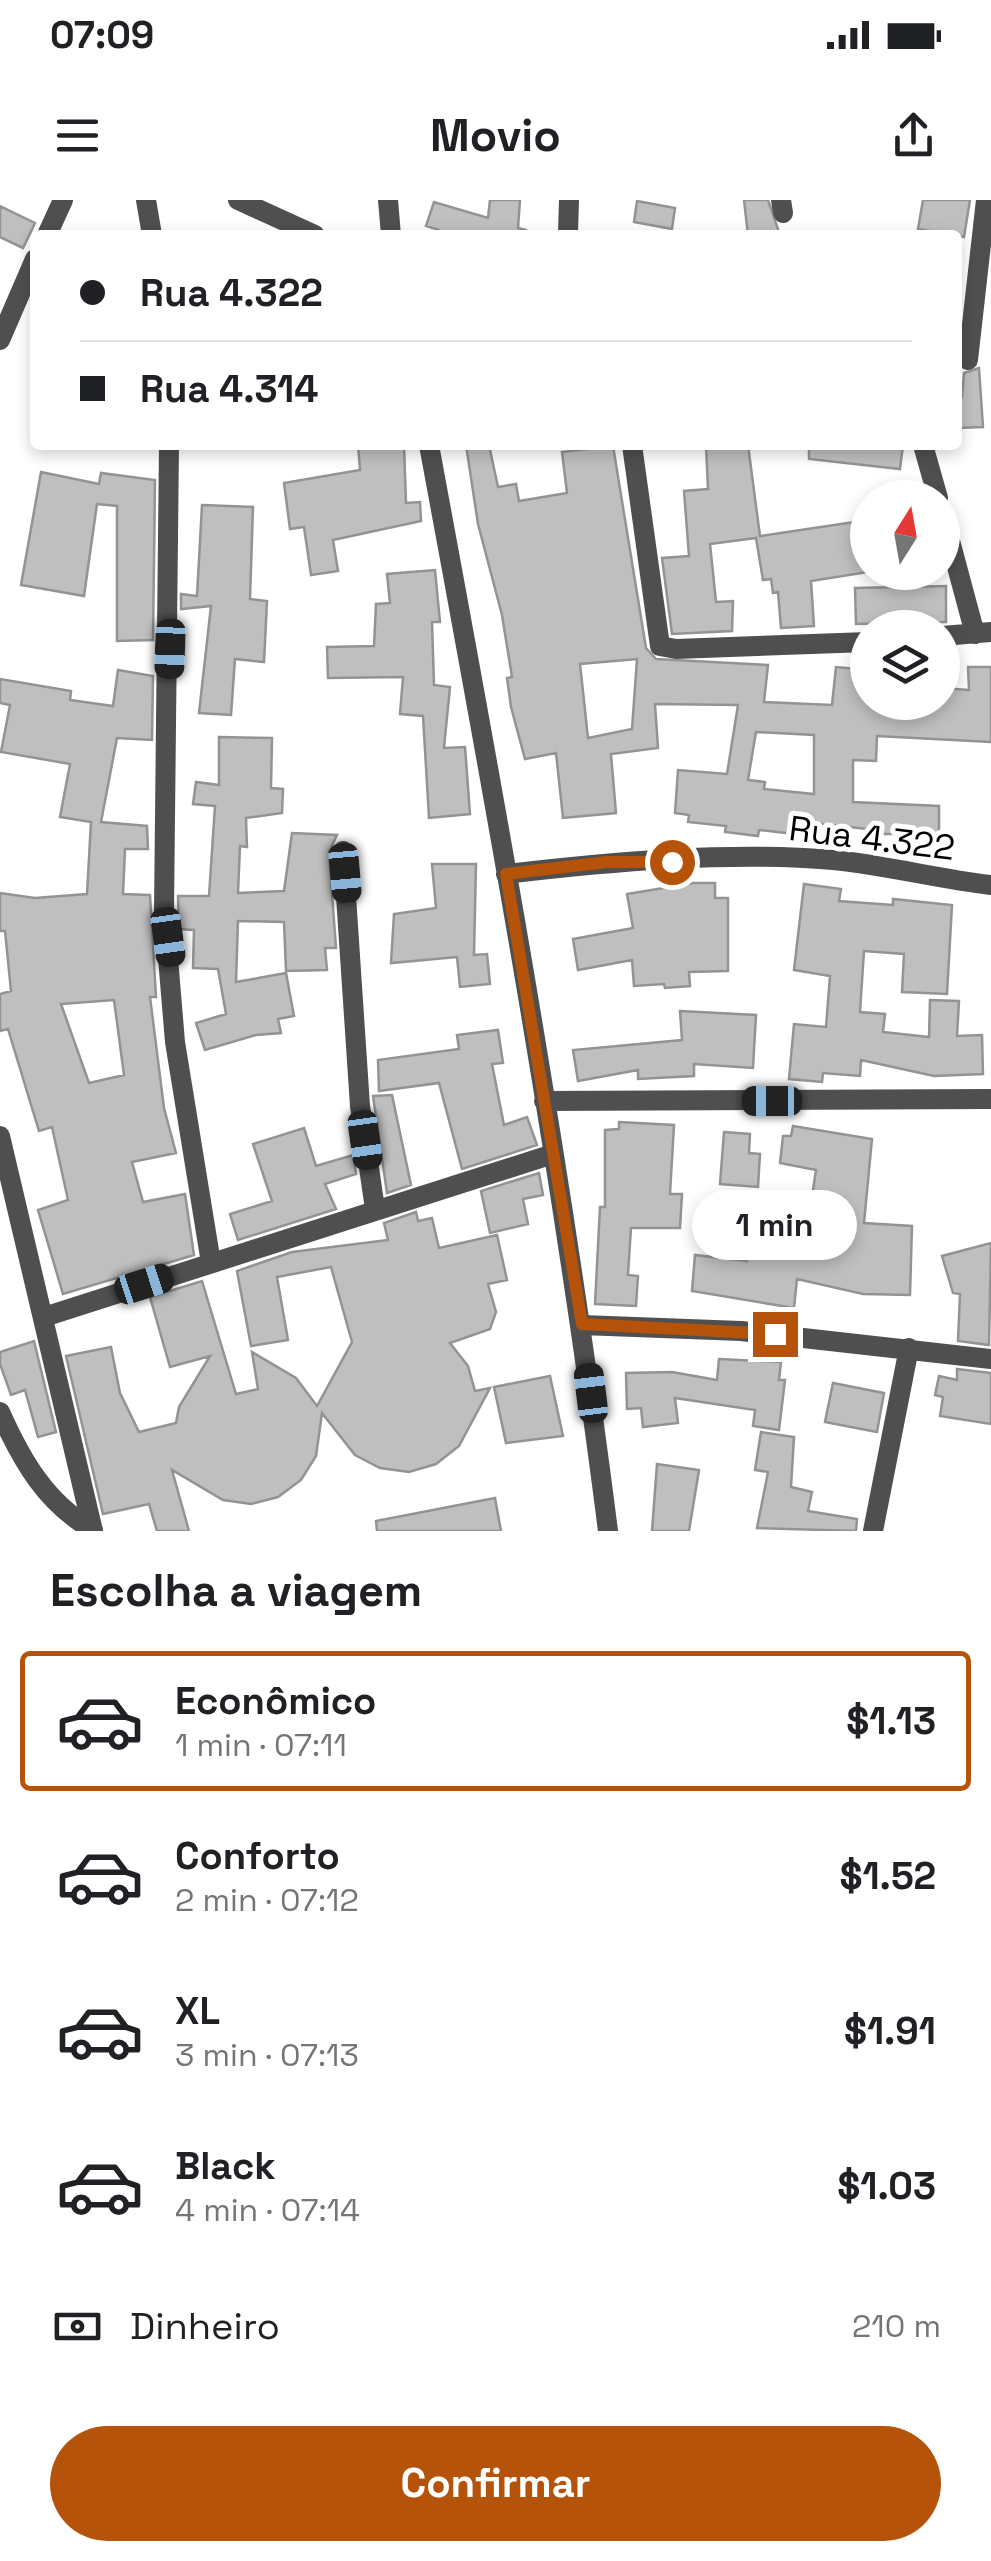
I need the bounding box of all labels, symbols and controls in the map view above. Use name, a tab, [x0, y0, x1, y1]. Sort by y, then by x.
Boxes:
text: 07:09	[50, 11, 154, 59]
text: Movio	[430, 107, 561, 164]
icon: menu	[50, 108, 105, 163]
icon: share	[886, 108, 941, 163]
text: Rua 4.322	[140, 269, 323, 317]
text: Rua 4.314	[140, 365, 318, 413]
north arrow	[850, 480, 960, 590]
map controls	[850, 480, 960, 720]
button: layers	[850, 610, 960, 720]
car	[154, 618, 186, 680]
street label: Rua 4.322	[787, 806, 957, 870]
route start	[650, 840, 695, 885]
car	[327, 842, 363, 904]
car	[149, 905, 187, 969]
car	[742, 1086, 802, 1116]
car	[346, 1108, 384, 1172]
callout: 1 min	[692, 1189, 858, 1259]
text: 1 min	[735, 1205, 814, 1245]
car	[111, 1260, 177, 1308]
route end	[753, 1312, 798, 1357]
car	[572, 1361, 610, 1425]
text: Escolha a viagem	[50, 1562, 422, 1619]
icon: car	[55, 1676, 145, 1766]
text: Econômico	[175, 1677, 376, 1725]
text: $1.13	[846, 1697, 936, 1745]
text: 1 min · 07:11	[175, 1725, 347, 1765]
icon: car	[55, 1831, 145, 1921]
text: Conforto	[175, 1832, 340, 1880]
text: $1.52	[839, 1852, 936, 1900]
text: 2 min · 07:12	[175, 1880, 359, 1920]
icon: car	[55, 1986, 145, 2076]
text: XL	[175, 1987, 220, 2035]
text: $1.91	[844, 2007, 936, 2055]
text: 3 min · 07:13	[175, 2035, 359, 2075]
icon: car	[55, 2141, 145, 2231]
text: Black	[175, 2142, 276, 2190]
text: $1.03	[837, 2162, 936, 2210]
text: 4 min · 07:14	[175, 2190, 360, 2230]
icon: cash	[50, 2299, 105, 2354]
text: Dinheiro	[130, 2302, 280, 2350]
text: 210 m	[852, 2306, 941, 2346]
button: Confirmar	[50, 2426, 941, 2541]

